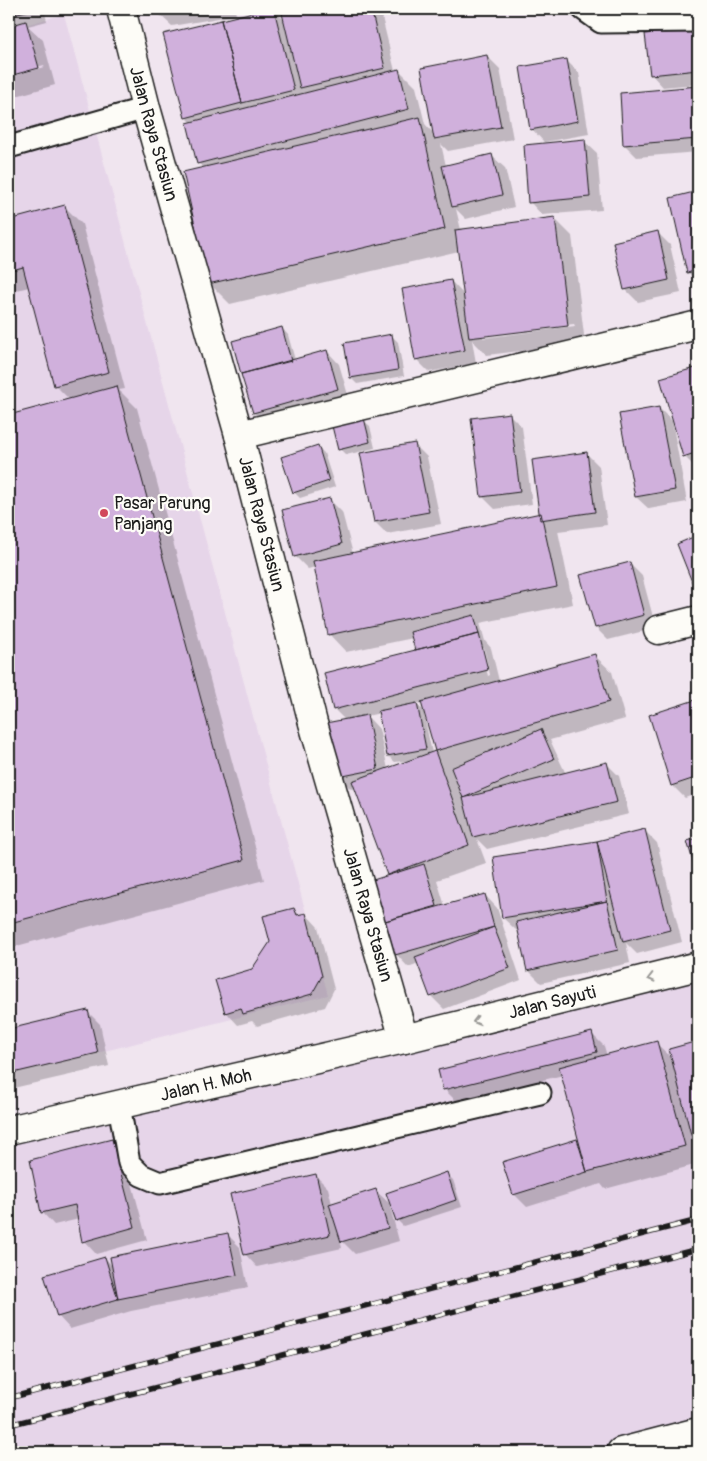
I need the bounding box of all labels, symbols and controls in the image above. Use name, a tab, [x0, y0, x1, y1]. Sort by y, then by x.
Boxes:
street label: Jalan Raya Stasiun	[124, 64, 183, 204]
street label: Jalan Raya Stasiun	[233, 454, 290, 594]
place label: Pasar Parung Panjang	[114, 492, 211, 536]
marker: Pasar Parung Panjang	[98, 507, 110, 519]
street label: Jalan Raya Stasiun	[338, 845, 398, 985]
one-way arrow	[646, 972, 655, 983]
street label: Jalan Sayuti	[506, 980, 598, 1024]
one-way arrow	[473, 1016, 481, 1026]
street label: Jalan H. Moh	[158, 1063, 254, 1106]

